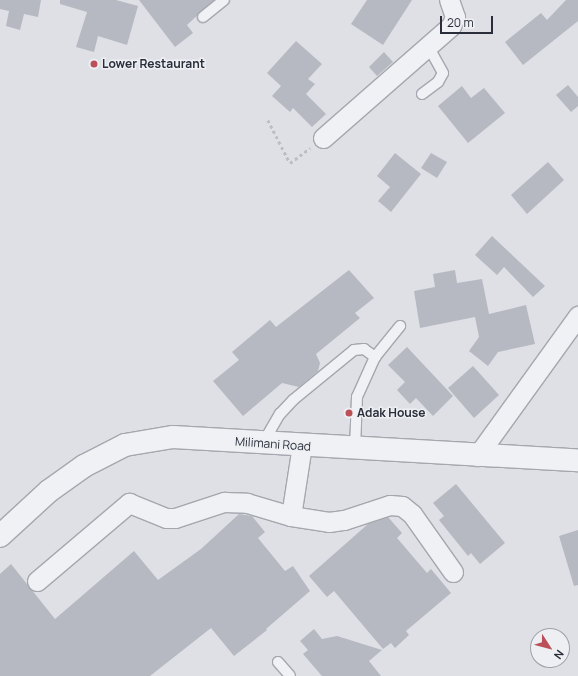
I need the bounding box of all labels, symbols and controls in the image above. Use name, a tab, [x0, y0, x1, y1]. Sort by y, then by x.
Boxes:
scale bar	[442, 8, 495, 34]
text: 20 m	[447, 14, 474, 31]
place label: Lower Restaurant	[102, 57, 205, 71]
marker: Lower Restaurant	[89, 59, 99, 69]
place label: Adak House	[357, 406, 426, 420]
marker: Adak House	[344, 408, 354, 418]
street label: Milimani Road	[235, 434, 311, 454]
north arrow	[530, 628, 570, 668]
text: N	[551, 647, 568, 662]

